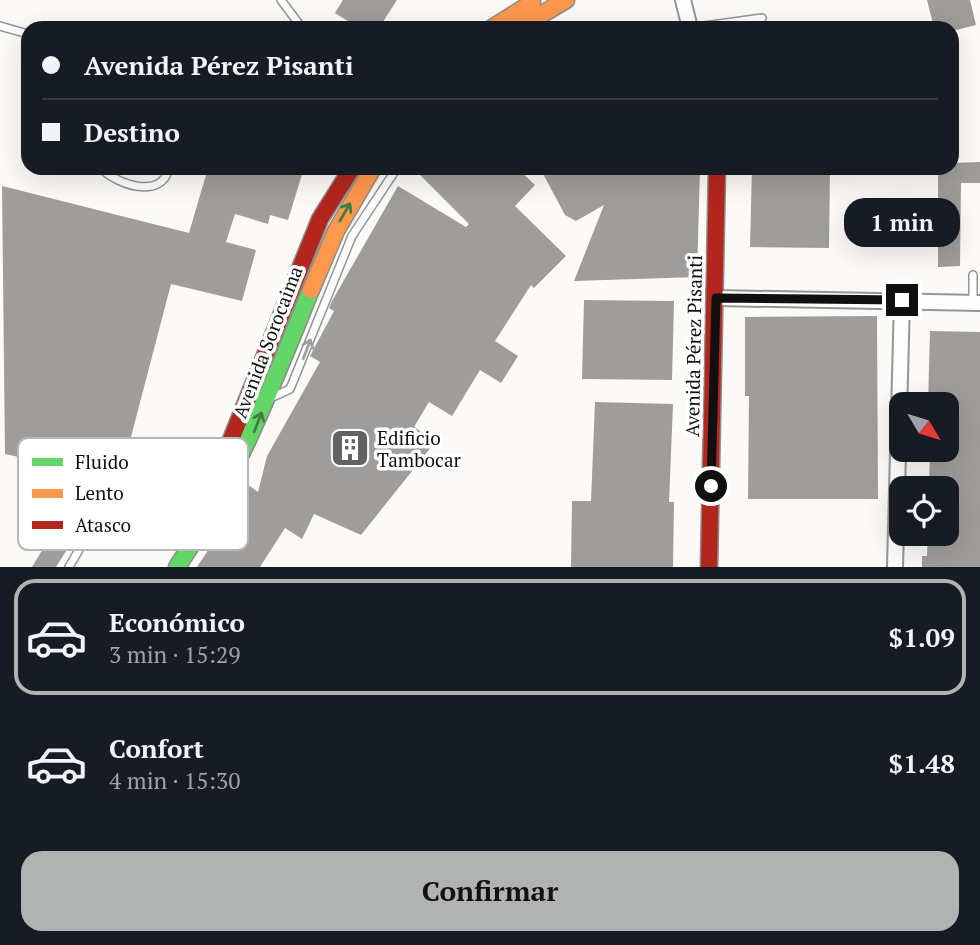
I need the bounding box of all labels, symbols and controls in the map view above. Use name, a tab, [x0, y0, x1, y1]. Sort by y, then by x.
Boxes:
text: Avenida Pérez Pisanti	[84, 48, 354, 82]
text: Destino	[84, 115, 180, 149]
callout: 1 min	[844, 198, 960, 247]
one-way arrow	[338, 203, 352, 223]
text: 1 min	[871, 207, 933, 238]
street label: Avenida Pérez Pisanti	[679, 255, 707, 437]
street label: Avenida Sorocaima	[227, 262, 308, 422]
route end	[886, 284, 918, 316]
one-way arrow	[302, 339, 314, 361]
north arrow	[889, 392, 959, 462]
map controls	[889, 392, 959, 546]
one-way arrow	[252, 412, 265, 434]
place label: Edificio Tambocar	[377, 425, 461, 472]
building icon: Edificio Tambocar	[329, 427, 371, 469]
legend	[18, 438, 248, 550]
text: Fluido	[75, 449, 129, 474]
route start	[695, 470, 727, 502]
button: locate	[889, 476, 959, 546]
text: Lento	[75, 480, 124, 505]
text: Atasco	[75, 512, 131, 537]
text: Económico	[109, 605, 245, 639]
icon: car	[25, 606, 88, 669]
text: $1.09	[889, 620, 955, 654]
text: 3 min · 15:29	[109, 639, 241, 670]
text: Confort	[109, 731, 204, 765]
icon: car	[25, 732, 88, 795]
text: $1.48	[889, 746, 955, 780]
text: 4 min · 15:30	[109, 765, 241, 796]
button: Confirmar	[21, 851, 959, 931]

